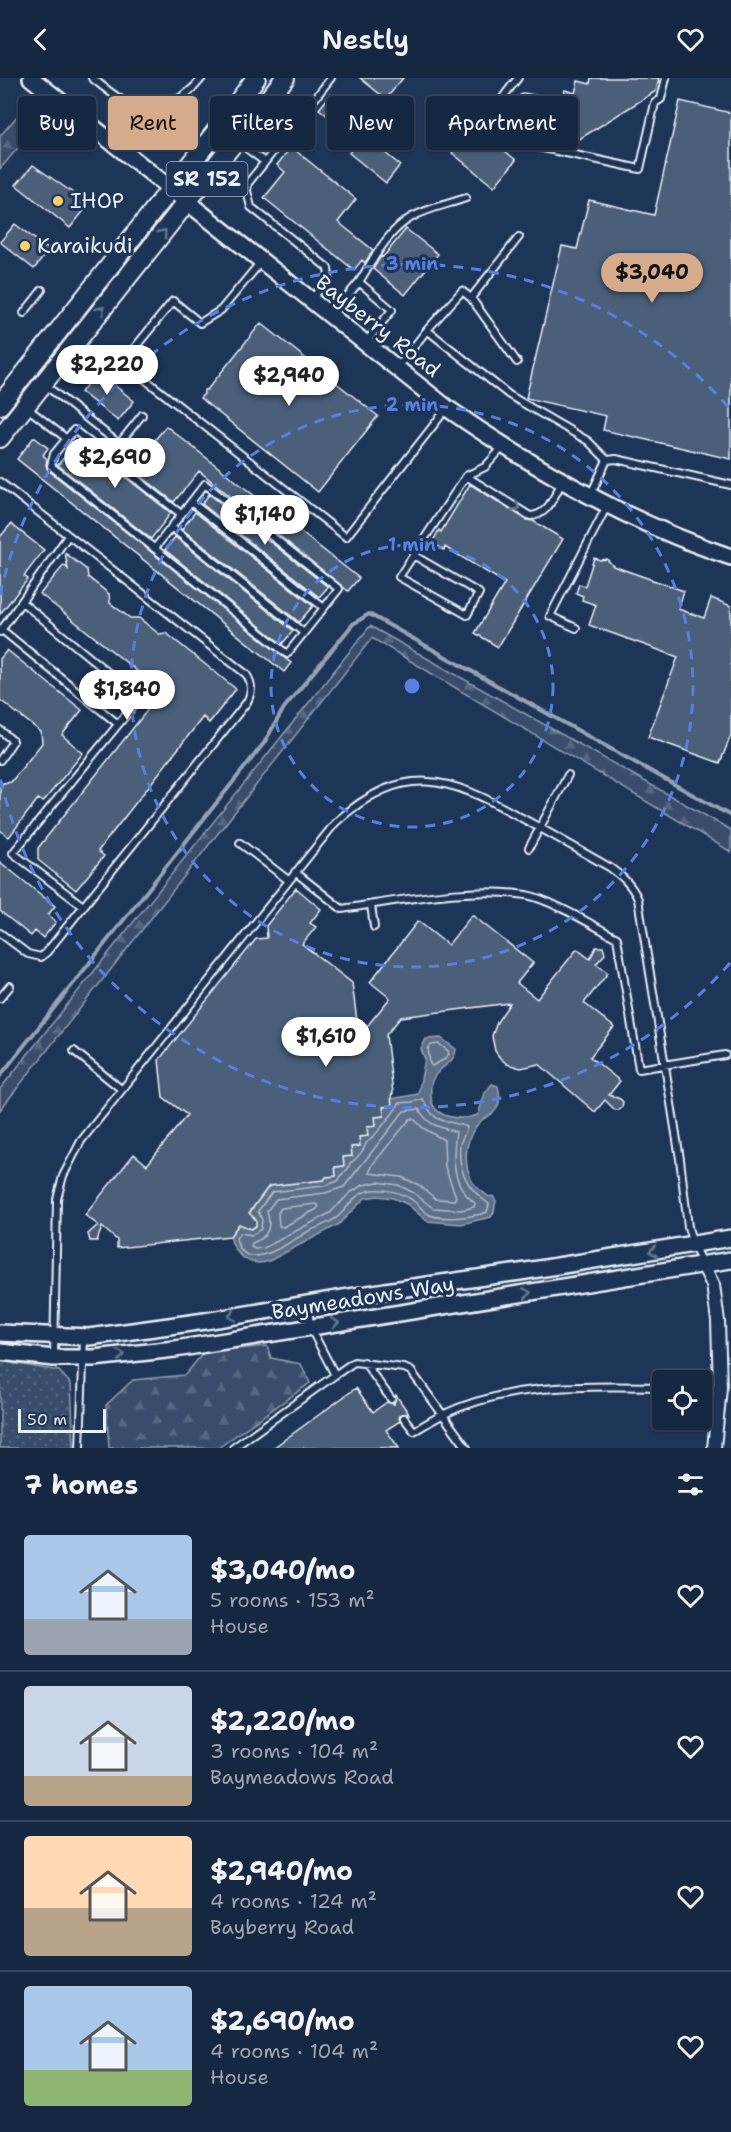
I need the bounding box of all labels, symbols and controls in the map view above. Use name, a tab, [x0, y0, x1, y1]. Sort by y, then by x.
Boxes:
text: Nestly	[322, 21, 409, 58]
icon: back	[24, 23, 57, 56]
icon: heart	[674, 23, 707, 56]
chip: Buy	[18, 96, 96, 150]
chip: Rent	[108, 96, 198, 150]
chip: Filters	[210, 96, 315, 150]
chip: New	[327, 96, 414, 150]
chip: Apartment	[426, 96, 578, 150]
road number: SR 152	[166, 162, 248, 196]
place label: IHOP	[70, 187, 124, 215]
marker: IHOP	[51, 194, 65, 208]
one-way arrow	[156, 229, 167, 240]
place label: Karaikudi	[37, 232, 133, 260]
marker: Karaikudi	[18, 239, 32, 253]
text: 3 min	[386, 252, 438, 276]
pin: $3,040	[603, 253, 701, 304]
text: $3,040	[615, 259, 689, 285]
street label: Bayberry Road	[310, 268, 446, 384]
one-way arrow	[94, 306, 105, 317]
pin: $2,220	[58, 345, 156, 396]
text: $2,220	[70, 351, 144, 377]
pin: $2,940	[240, 356, 338, 407]
text: $2,940	[253, 362, 325, 388]
text: 2 min	[386, 393, 438, 417]
pin: $2,690	[66, 438, 164, 489]
text: $2,690	[78, 444, 152, 470]
pin: $1,140	[216, 495, 314, 546]
one-way arrow	[510, 499, 520, 511]
text: $1,140	[234, 501, 296, 527]
text: 1 min	[388, 533, 436, 557]
pin: $1,840	[78, 670, 176, 721]
text: $1,840	[93, 676, 161, 702]
centre of rings	[402, 676, 422, 696]
pin: $1,610	[277, 1017, 375, 1068]
text: $1,610	[295, 1023, 357, 1049]
one-way arrow	[648, 1245, 657, 1257]
street label: Baymeadows Way	[270, 1270, 456, 1326]
one-way arrow	[522, 1287, 532, 1300]
one-way arrow	[227, 1310, 236, 1322]
one-way arrow	[330, 1318, 339, 1330]
one-way arrow	[116, 1349, 126, 1362]
map controls	[652, 1370, 712, 1430]
button: locate	[652, 1370, 712, 1430]
scale bar	[18, 1406, 106, 1434]
text: 50 m	[27, 1409, 67, 1430]
text: 7 homes	[24, 1467, 138, 1502]
icon: filters	[674, 1468, 707, 1501]
text: $3,040/mo	[210, 1552, 355, 1587]
icon: home	[72, 1559, 144, 1631]
icon: heart	[674, 1579, 707, 1612]
text: 5 rooms · 153 m²	[210, 1587, 375, 1613]
text: House	[210, 1613, 269, 1639]
text: $2,220/mo	[210, 1703, 355, 1738]
icon: home	[72, 1710, 144, 1782]
icon: heart	[674, 1730, 707, 1763]
text: 3 rooms · 104 m²	[210, 1738, 378, 1764]
text: Baymeadows Road	[210, 1764, 394, 1790]
text: $2,940/mo	[210, 1853, 353, 1888]
icon: home	[72, 1860, 144, 1932]
icon: heart	[674, 1880, 707, 1913]
text: 4 rooms · 124 m²	[210, 1888, 377, 1914]
text: Bayberry Road	[210, 1914, 354, 1940]
text: $2,690/mo	[210, 2003, 355, 2038]
icon: home	[72, 2010, 144, 2082]
icon: heart	[674, 2030, 707, 2063]
text: 4 rooms · 104 m²	[210, 2038, 378, 2064]
text: House	[210, 2064, 269, 2090]

